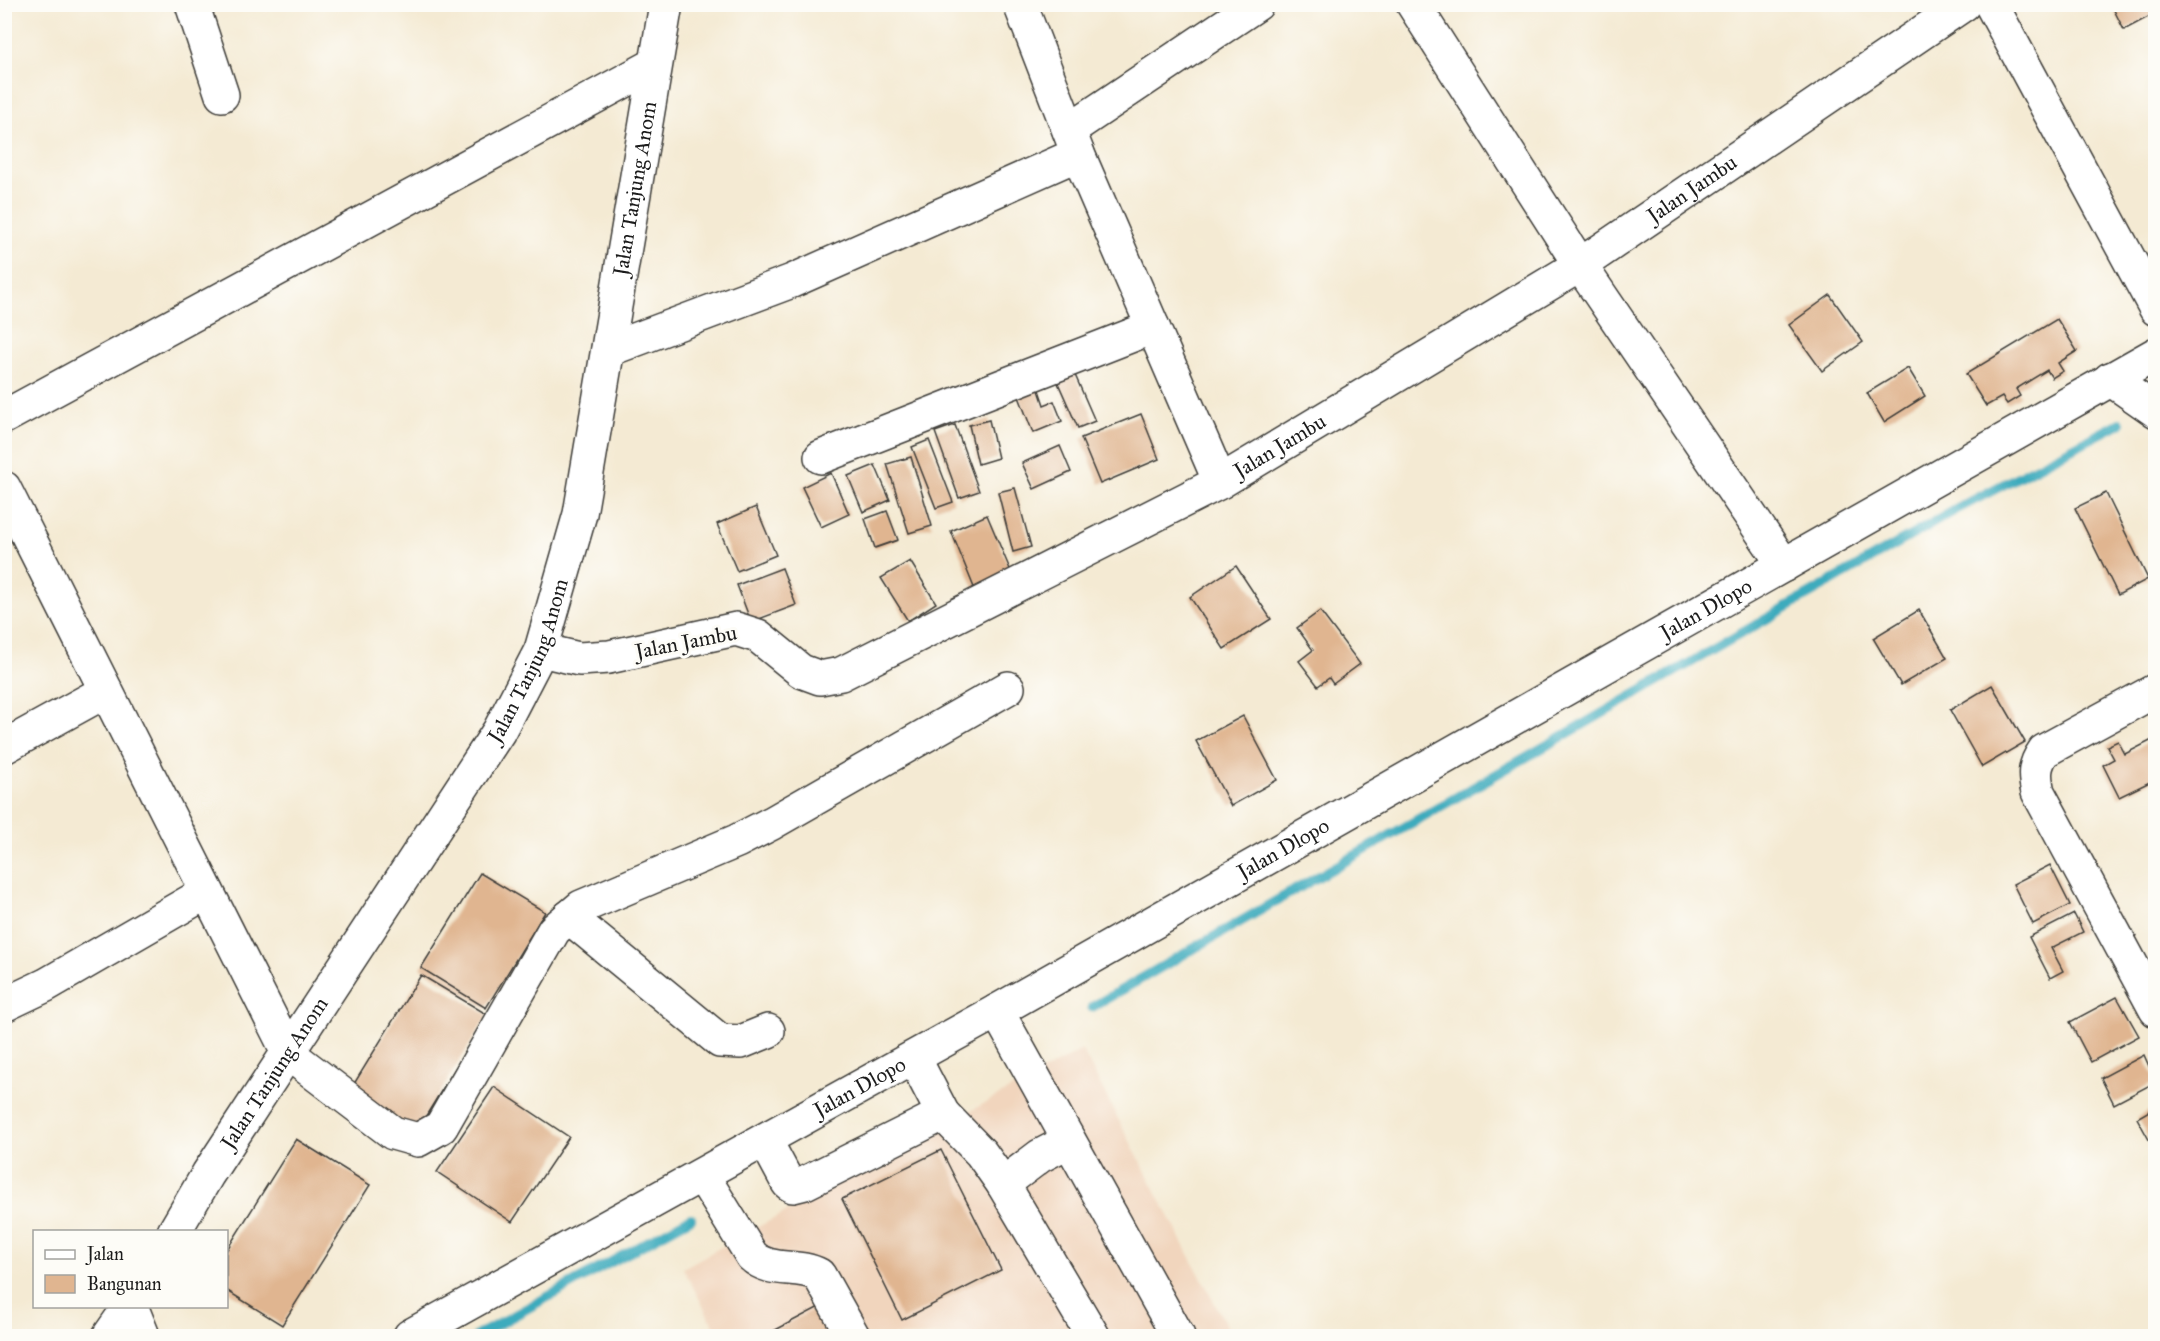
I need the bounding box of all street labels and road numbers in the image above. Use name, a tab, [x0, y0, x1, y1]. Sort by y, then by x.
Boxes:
street label: Jalan Tanjung Anom	[607, 99, 662, 280]
street label: Jalan Jambu	[1640, 149, 1742, 230]
street label: Jalan Jambu	[1227, 408, 1331, 485]
street label: Jalan Dlopo	[1654, 573, 1757, 646]
street label: Jalan Tanjung Anom	[481, 575, 574, 749]
street label: Jalan Jambu	[631, 619, 739, 665]
street label: Jalan Dlopo	[1231, 812, 1334, 886]
street label: Jalan Tanjung Anom	[214, 992, 334, 1156]
street label: Jalan Dlopo	[807, 1051, 911, 1124]

